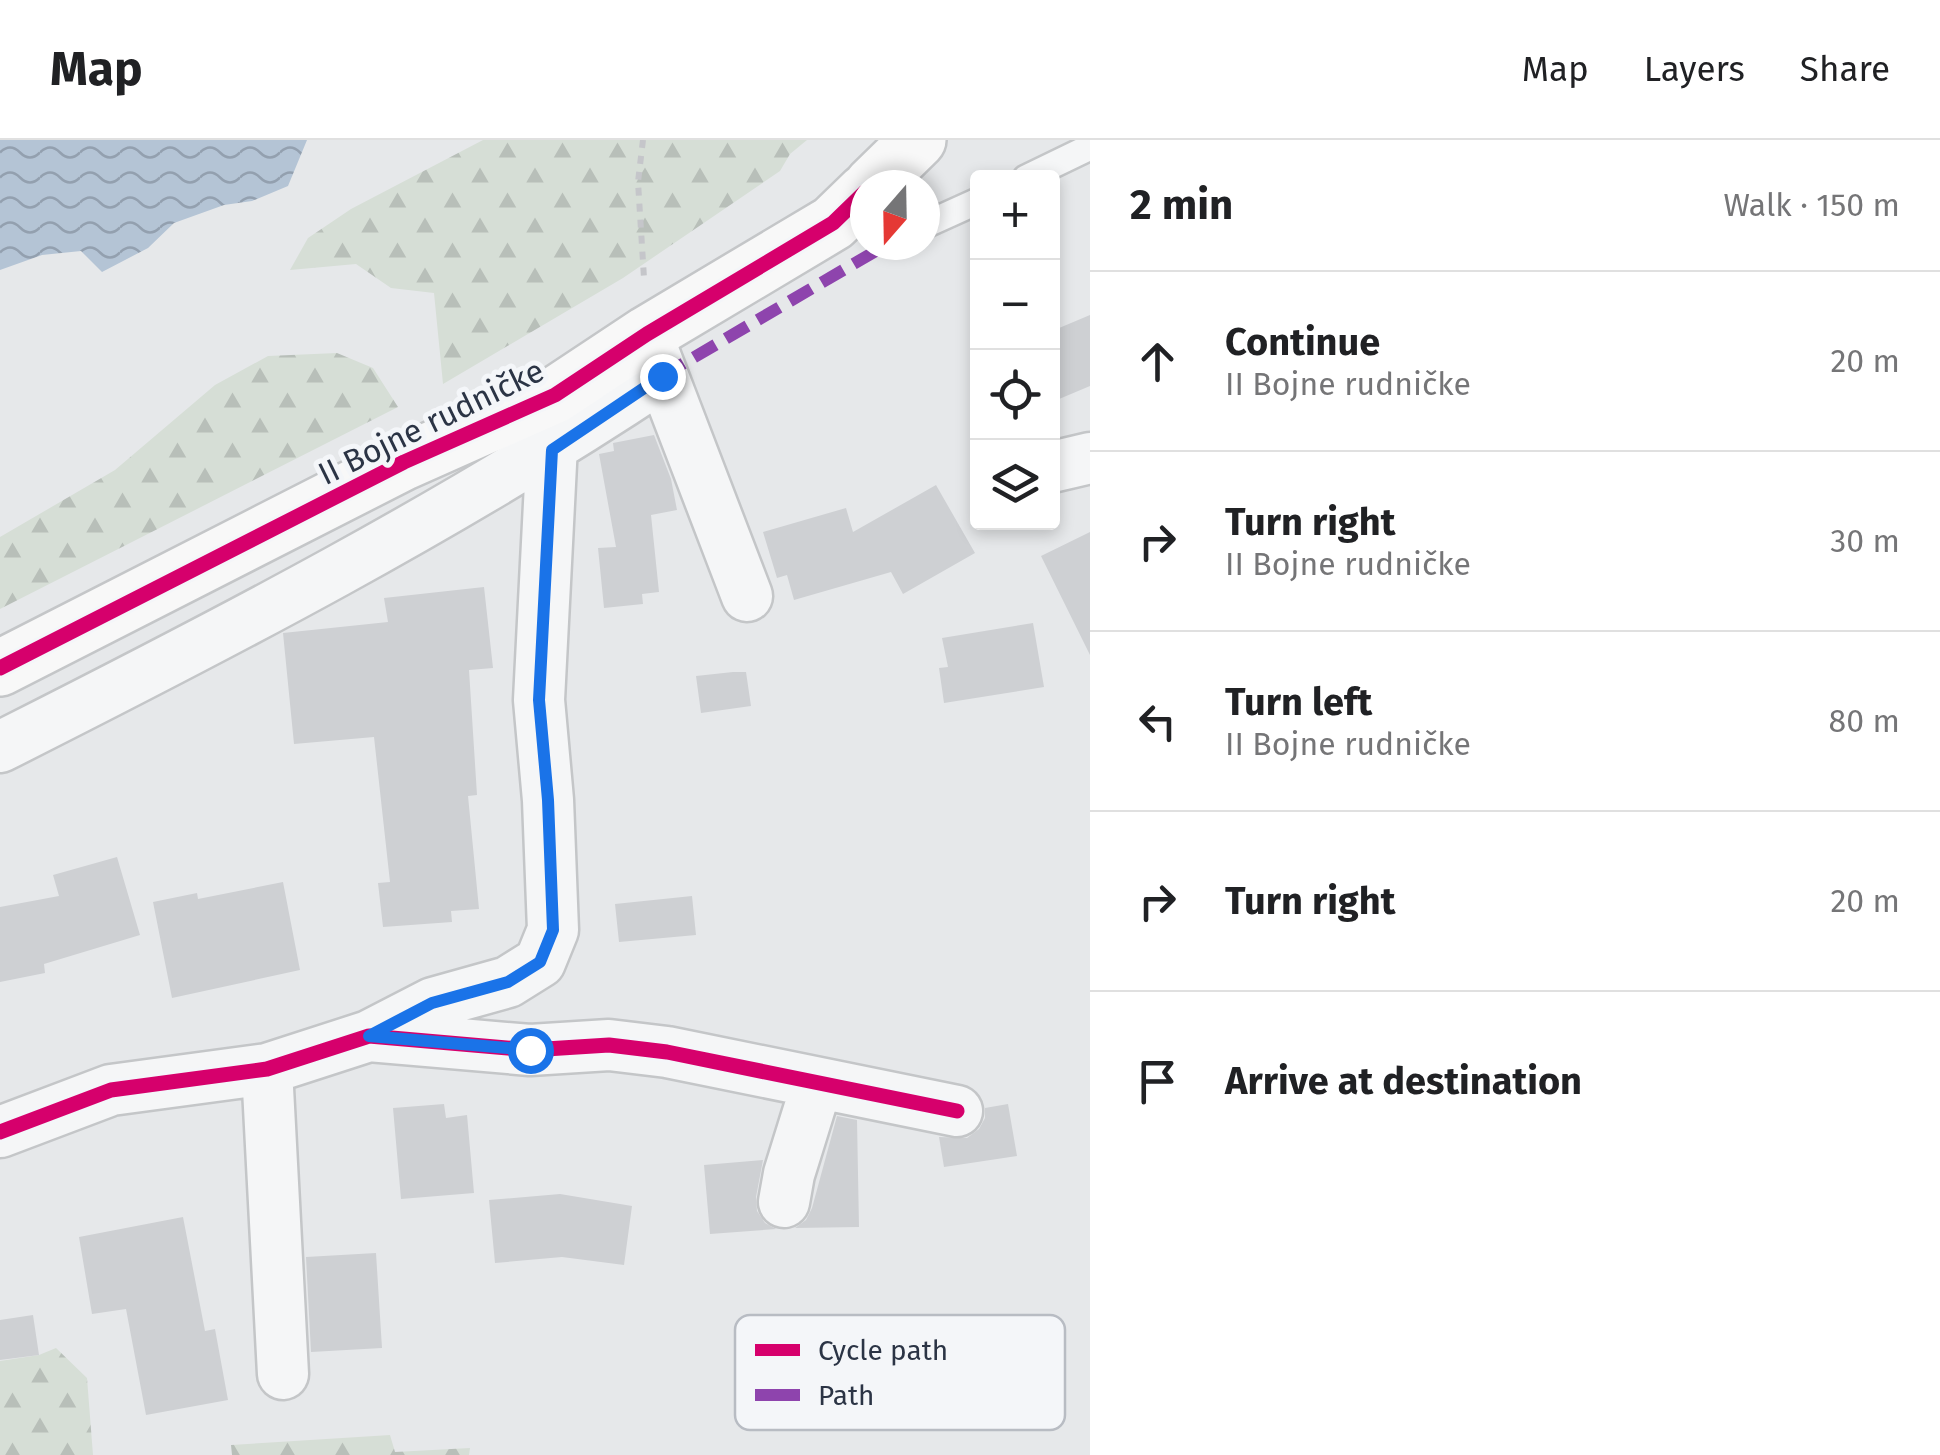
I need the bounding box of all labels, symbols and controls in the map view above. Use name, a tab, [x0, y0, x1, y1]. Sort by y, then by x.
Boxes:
text: Map	[50, 40, 143, 98]
text: Map	[1522, 48, 1589, 90]
text: Layers	[1644, 48, 1745, 90]
text: Share	[1800, 48, 1890, 90]
north arrow	[850, 170, 940, 260]
map controls	[970, 170, 1060, 530]
button: +	[970, 170, 1060, 260]
text: 2 min	[1130, 180, 1233, 230]
text: Walk · 150 m	[1723, 186, 1900, 224]
button: −	[970, 260, 1060, 350]
text: Continue	[1225, 319, 1380, 365]
icon: ahead	[1130, 334, 1185, 389]
text: 20 m	[1830, 342, 1900, 380]
button: locate	[970, 350, 1060, 440]
street label: II Bojne rudničke	[312, 351, 550, 493]
route end	[640, 354, 686, 400]
text: II Bojne rudničke	[1225, 365, 1471, 403]
button: layers	[970, 440, 1060, 530]
text: Turn right	[1225, 499, 1395, 545]
icon: right	[1130, 514, 1185, 569]
text: 30 m	[1830, 522, 1900, 560]
text: II Bojne rudničke	[1225, 545, 1471, 583]
text: Turn left	[1225, 679, 1372, 725]
icon: left	[1130, 694, 1185, 749]
text: 80 m	[1829, 702, 1900, 740]
text: II Bojne rudničke	[1225, 725, 1471, 763]
icon: right	[1130, 874, 1185, 929]
text: Turn right	[1225, 878, 1395, 924]
text: 20 m	[1830, 882, 1900, 920]
route start	[508, 1028, 554, 1074]
icon: arrive	[1130, 1054, 1185, 1109]
text: Arrive at destination	[1225, 1058, 1582, 1104]
legend	[735, 1315, 1065, 1430]
text: Cycle path	[818, 1334, 948, 1367]
text: Path	[818, 1379, 874, 1412]

